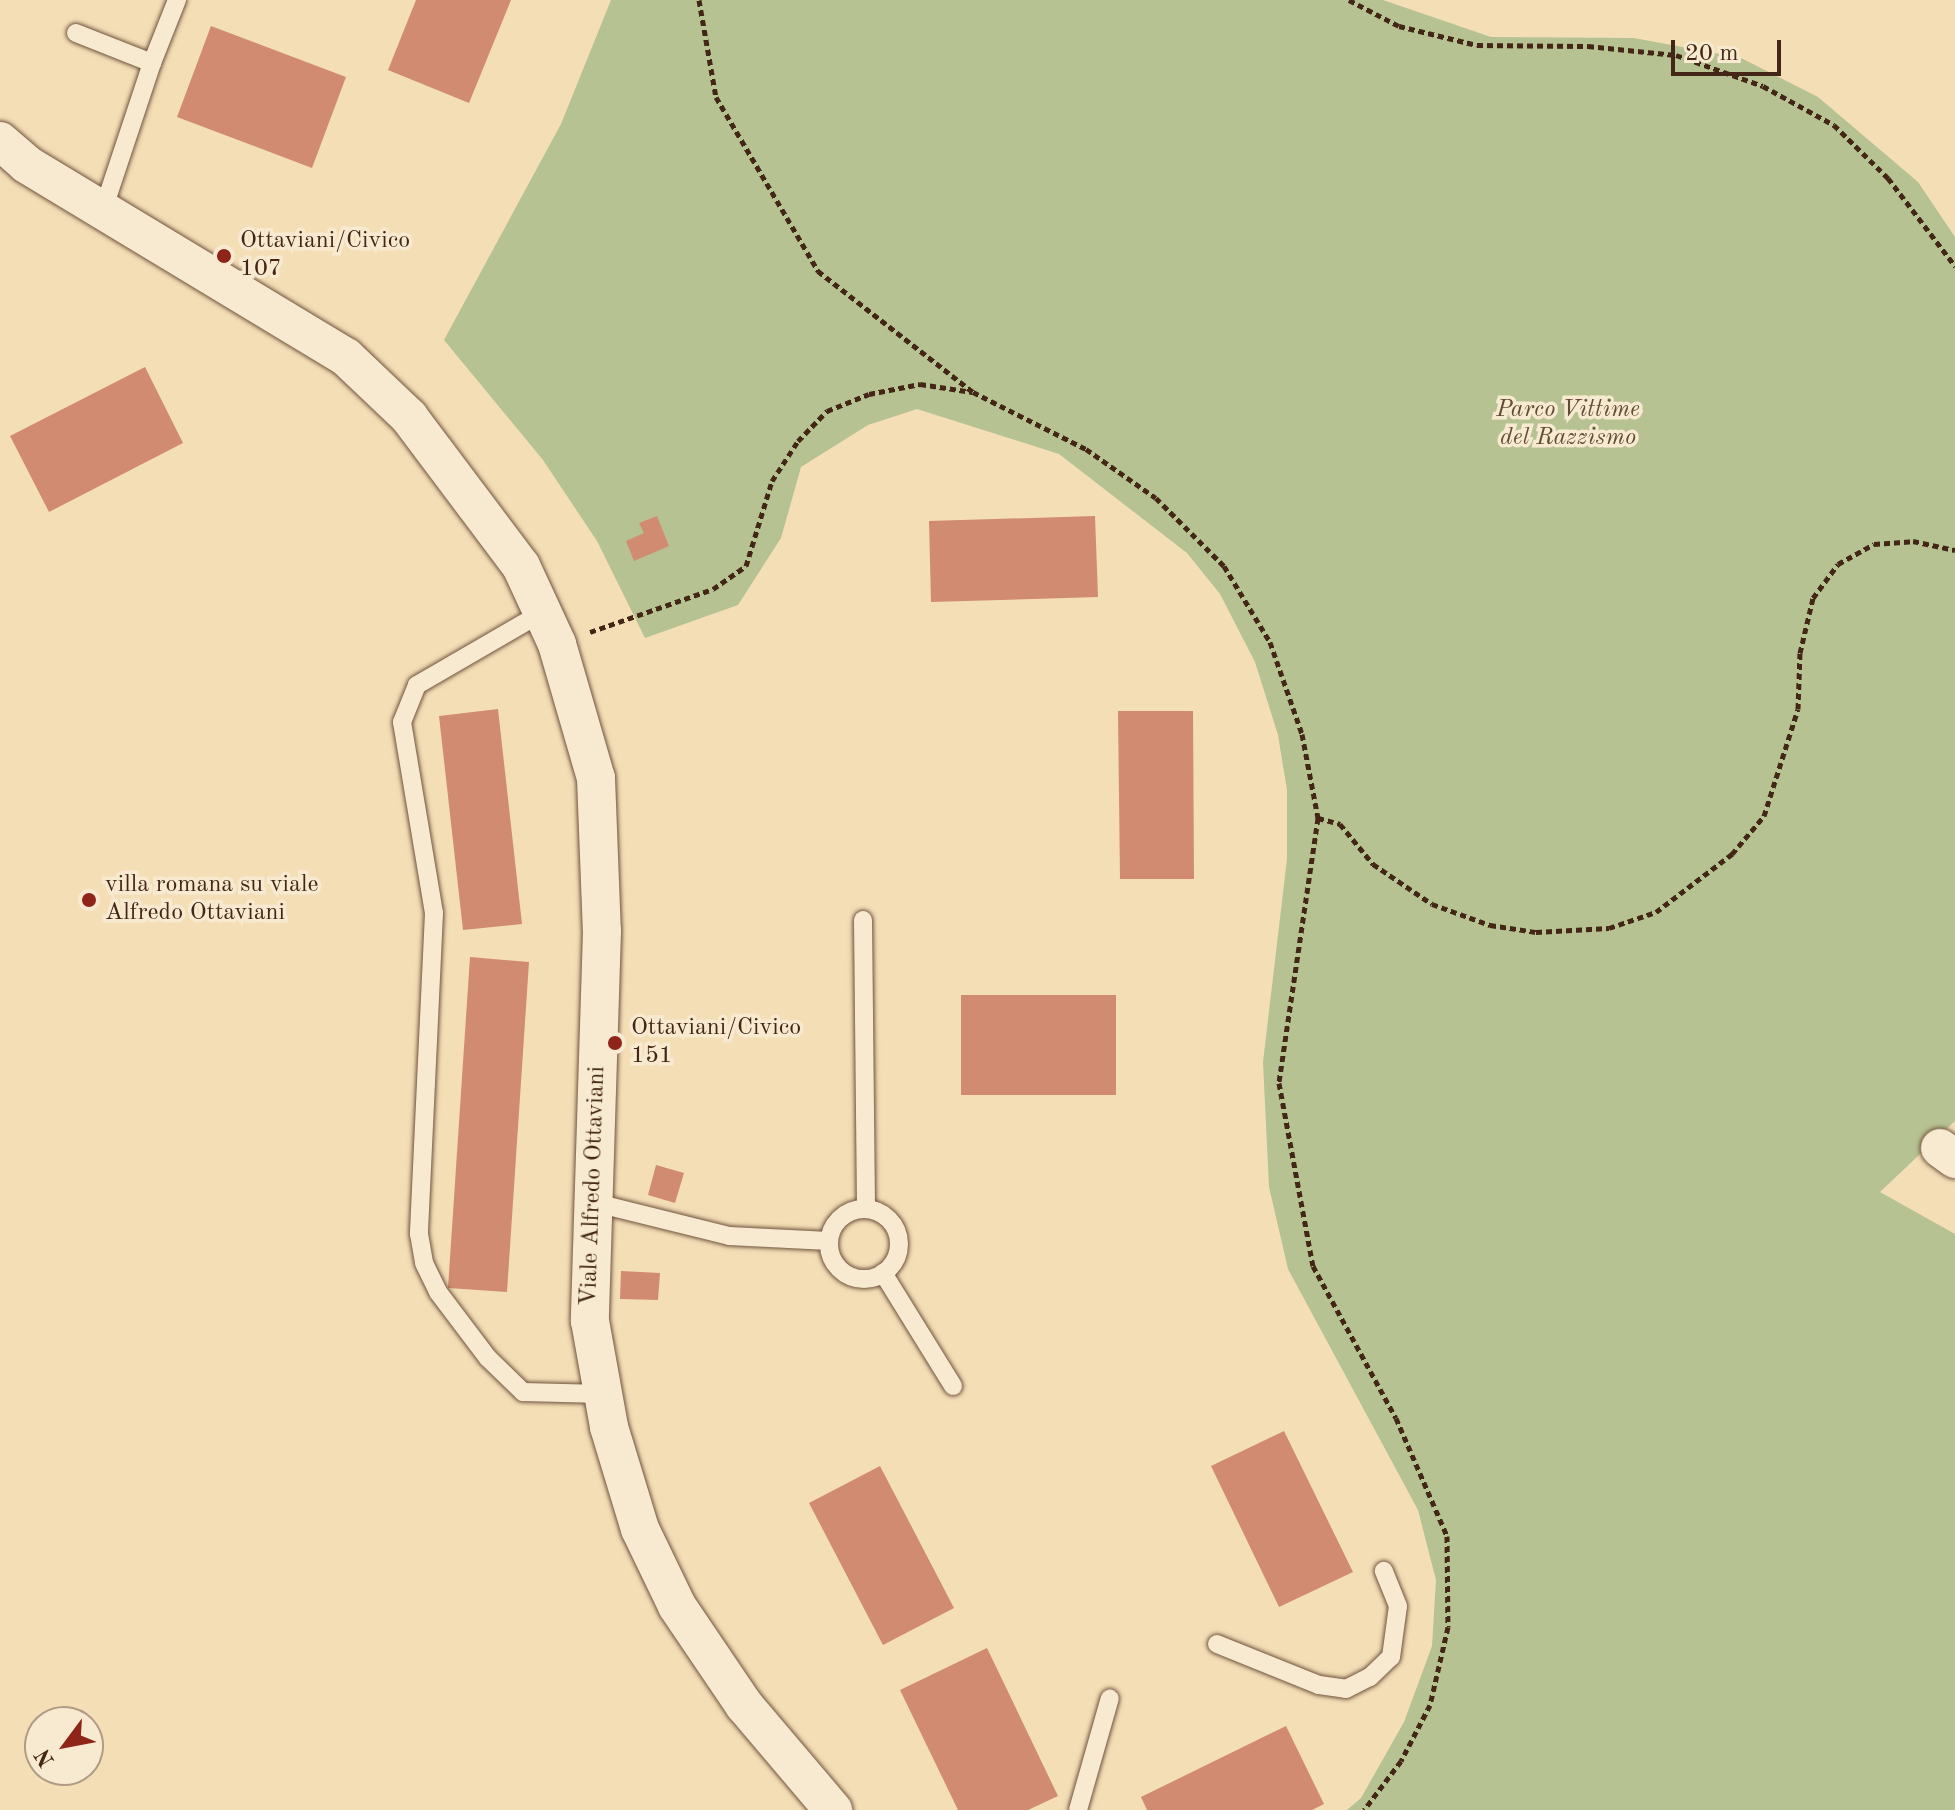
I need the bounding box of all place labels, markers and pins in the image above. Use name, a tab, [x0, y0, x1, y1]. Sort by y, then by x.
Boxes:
place label: Ottaviani/Civico 107	[240, 228, 410, 284]
marker: Ottaviani/Civico 107	[215, 247, 233, 265]
place label: villa romana su viale Alfredo Ottaviani	[105, 872, 318, 928]
marker: villa romana su viale Alfredo Ottaviani	[80, 891, 98, 909]
place label: Ottaviani/Civico 151	[631, 1015, 801, 1071]
marker: Ottaviani/Civico 151	[606, 1034, 624, 1052]

